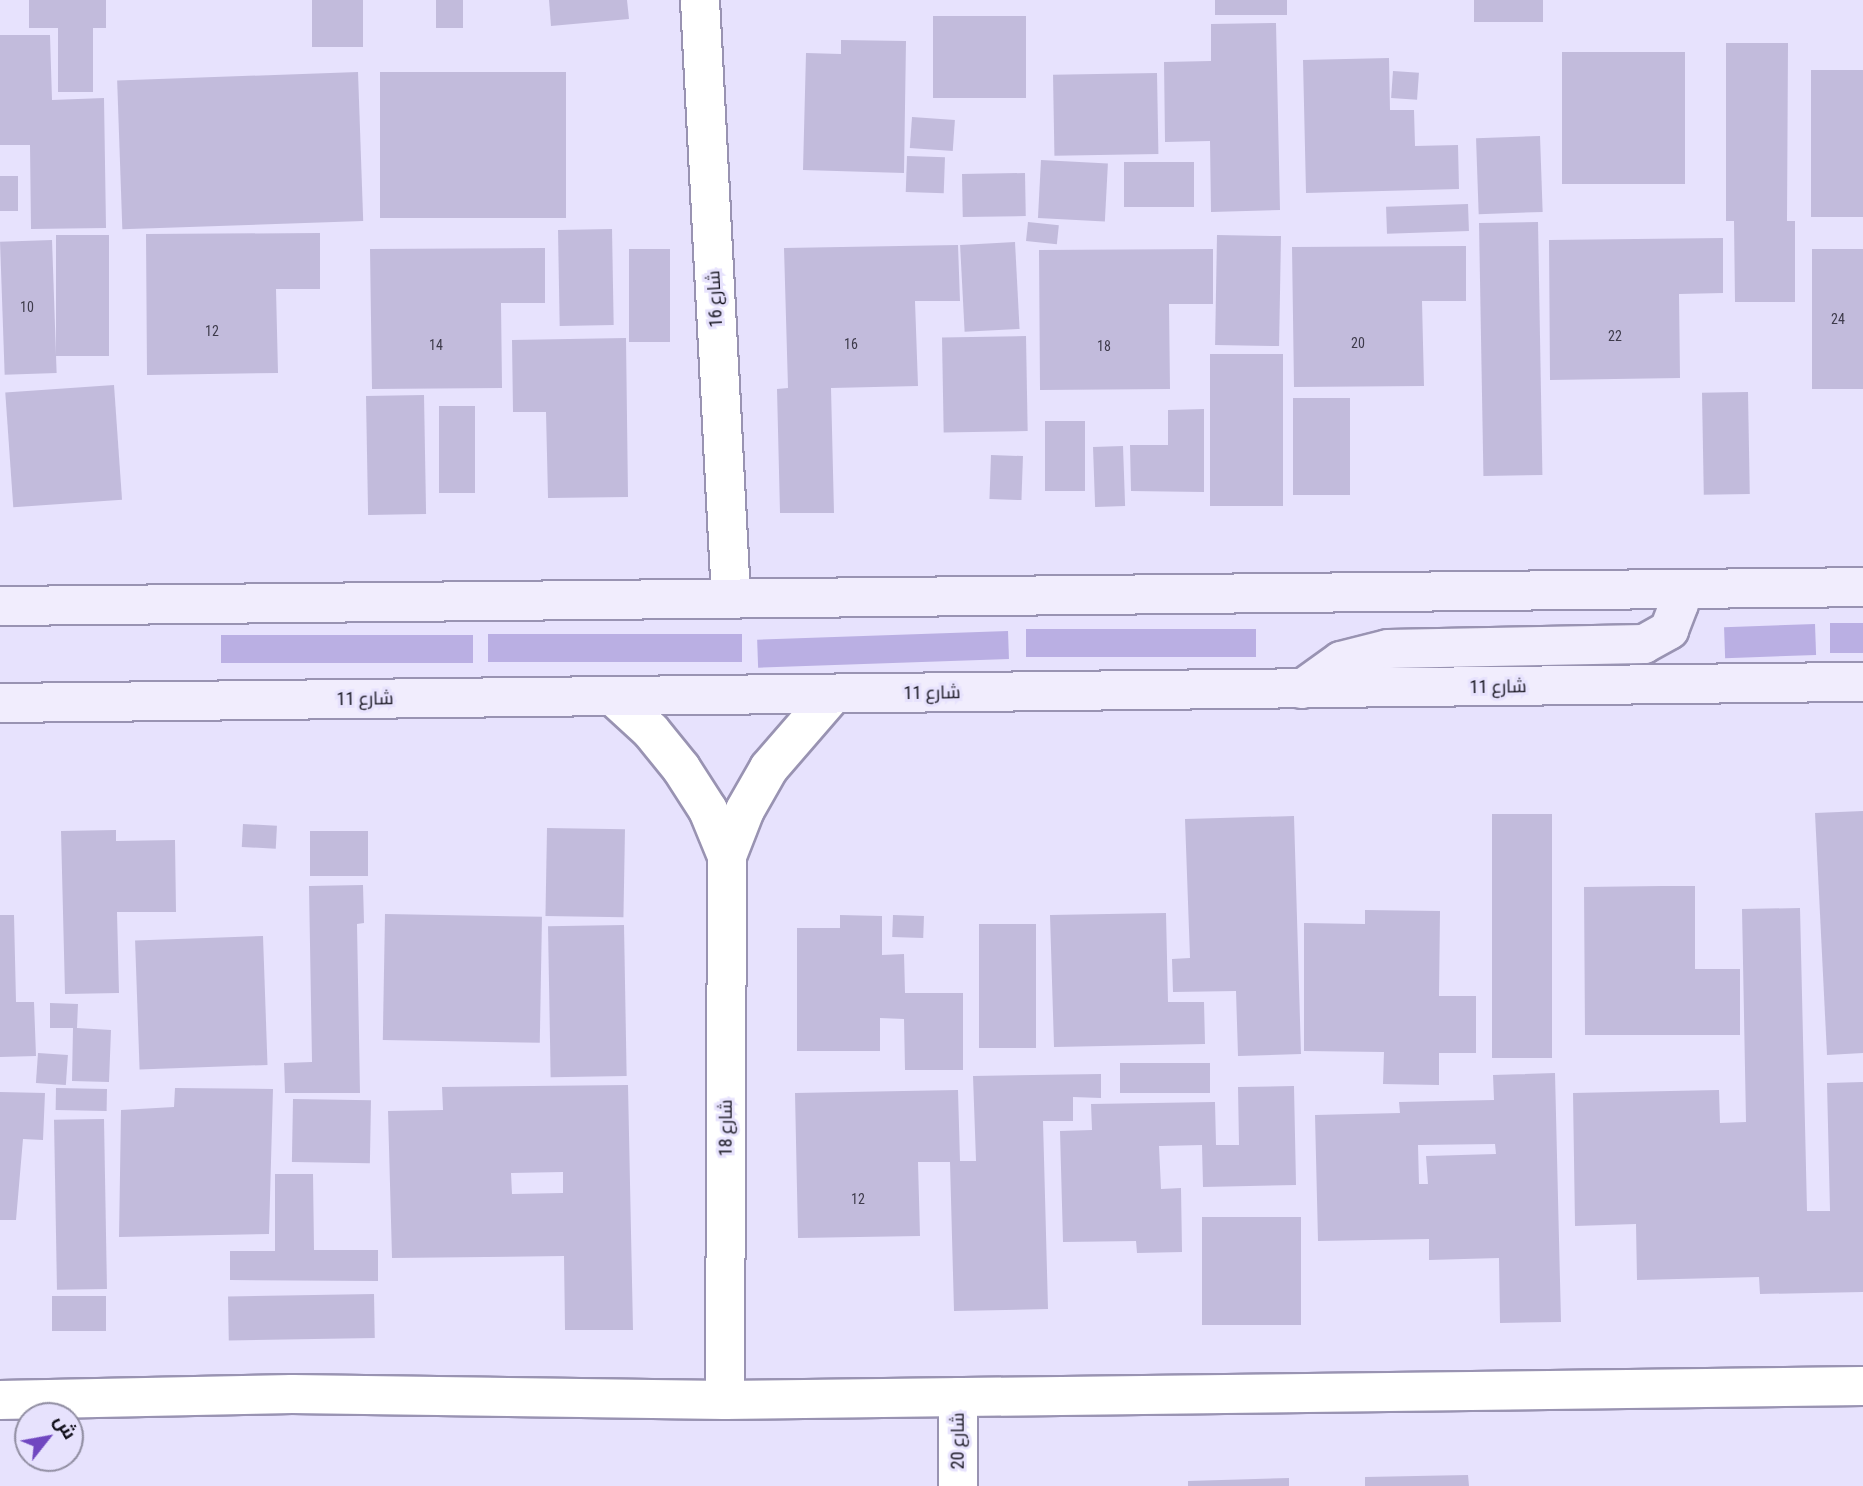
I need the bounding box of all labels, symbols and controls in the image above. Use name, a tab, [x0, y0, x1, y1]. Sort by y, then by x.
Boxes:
street label: شارع 16	[703, 270, 727, 328]
house number: 10	[20, 299, 34, 315]
house number: 24	[1831, 311, 1845, 327]
house number: 12	[205, 323, 219, 339]
house number: 22	[1608, 328, 1622, 344]
house number: 20	[1351, 335, 1365, 351]
house number: 16	[844, 336, 858, 352]
house number: 14	[429, 337, 443, 353]
house number: 18	[1097, 338, 1111, 354]
street label: شارع 11	[1469, 676, 1527, 698]
street label: شارع 11	[903, 682, 961, 704]
street label: شارع 11	[336, 688, 394, 710]
street label: شارع 18	[715, 1100, 737, 1156]
house number: 12	[851, 1191, 865, 1207]
north arrow	[14, 1402, 84, 1472]
text: ش	[50, 1411, 82, 1443]
street label: شارع 20	[947, 1413, 969, 1469]

